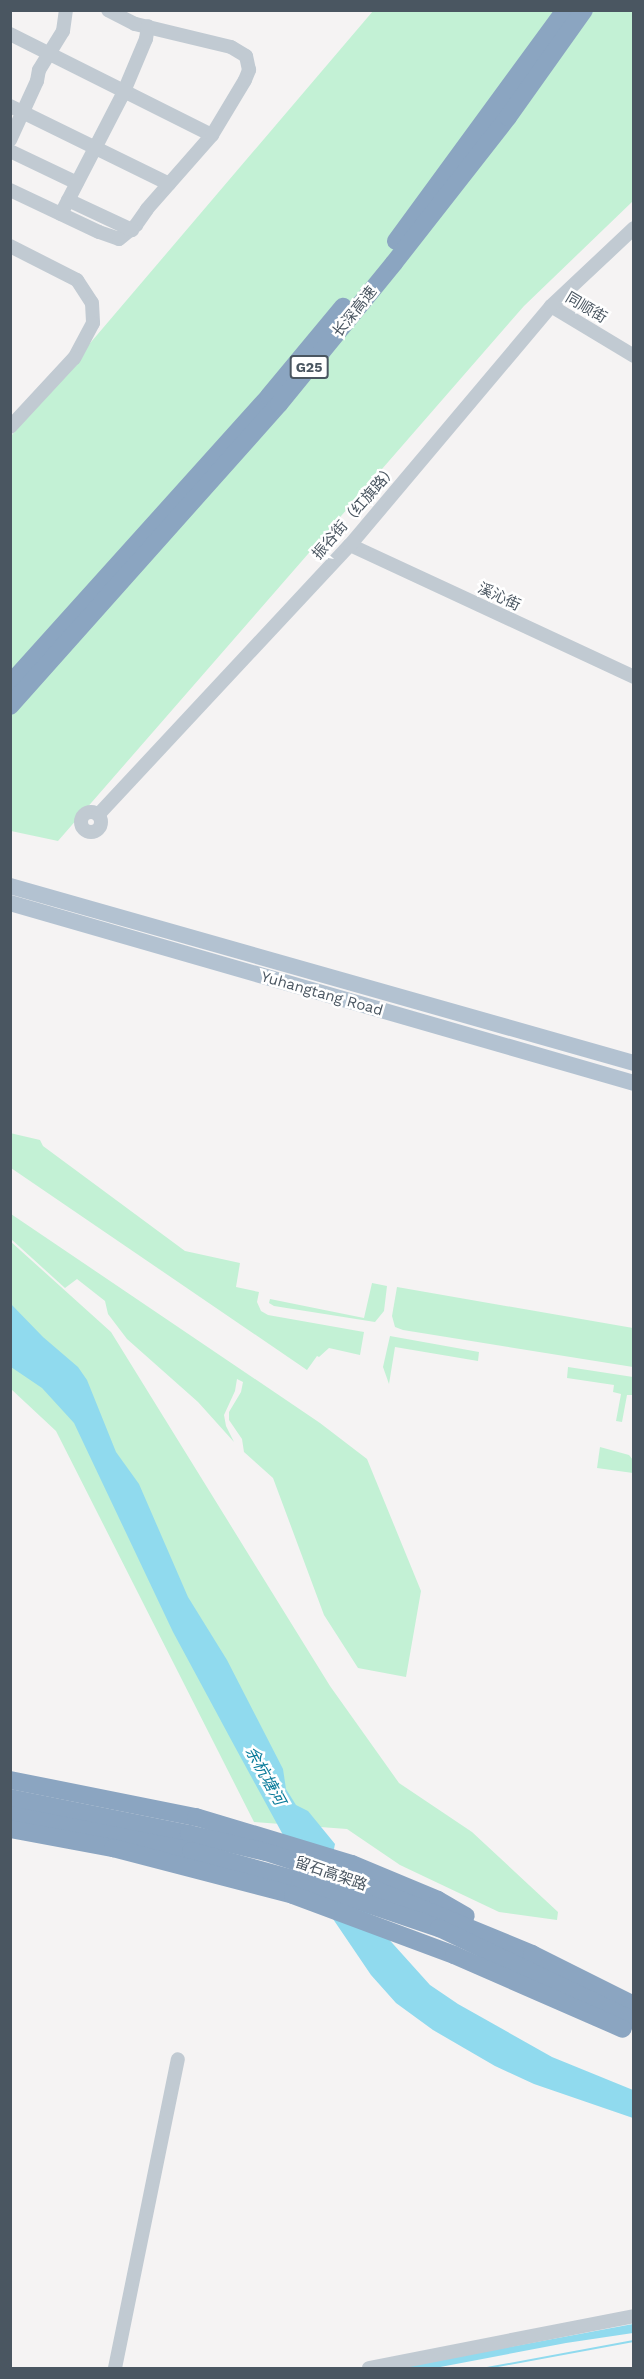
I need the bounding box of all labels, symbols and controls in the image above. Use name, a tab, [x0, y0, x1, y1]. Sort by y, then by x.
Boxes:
street label: 长深高速	[329, 283, 381, 341]
street label: 同顺街	[562, 289, 610, 327]
road number: G25	[290, 356, 328, 378]
street label: 振谷街（红旗路）	[309, 461, 401, 563]
street label: 溪沁街	[475, 579, 523, 615]
street label: Yuhangtang Road	[259, 968, 385, 1020]
water label: 余杭塘河	[241, 1743, 289, 1809]
street label: 留石高架路	[293, 1853, 369, 1895]

